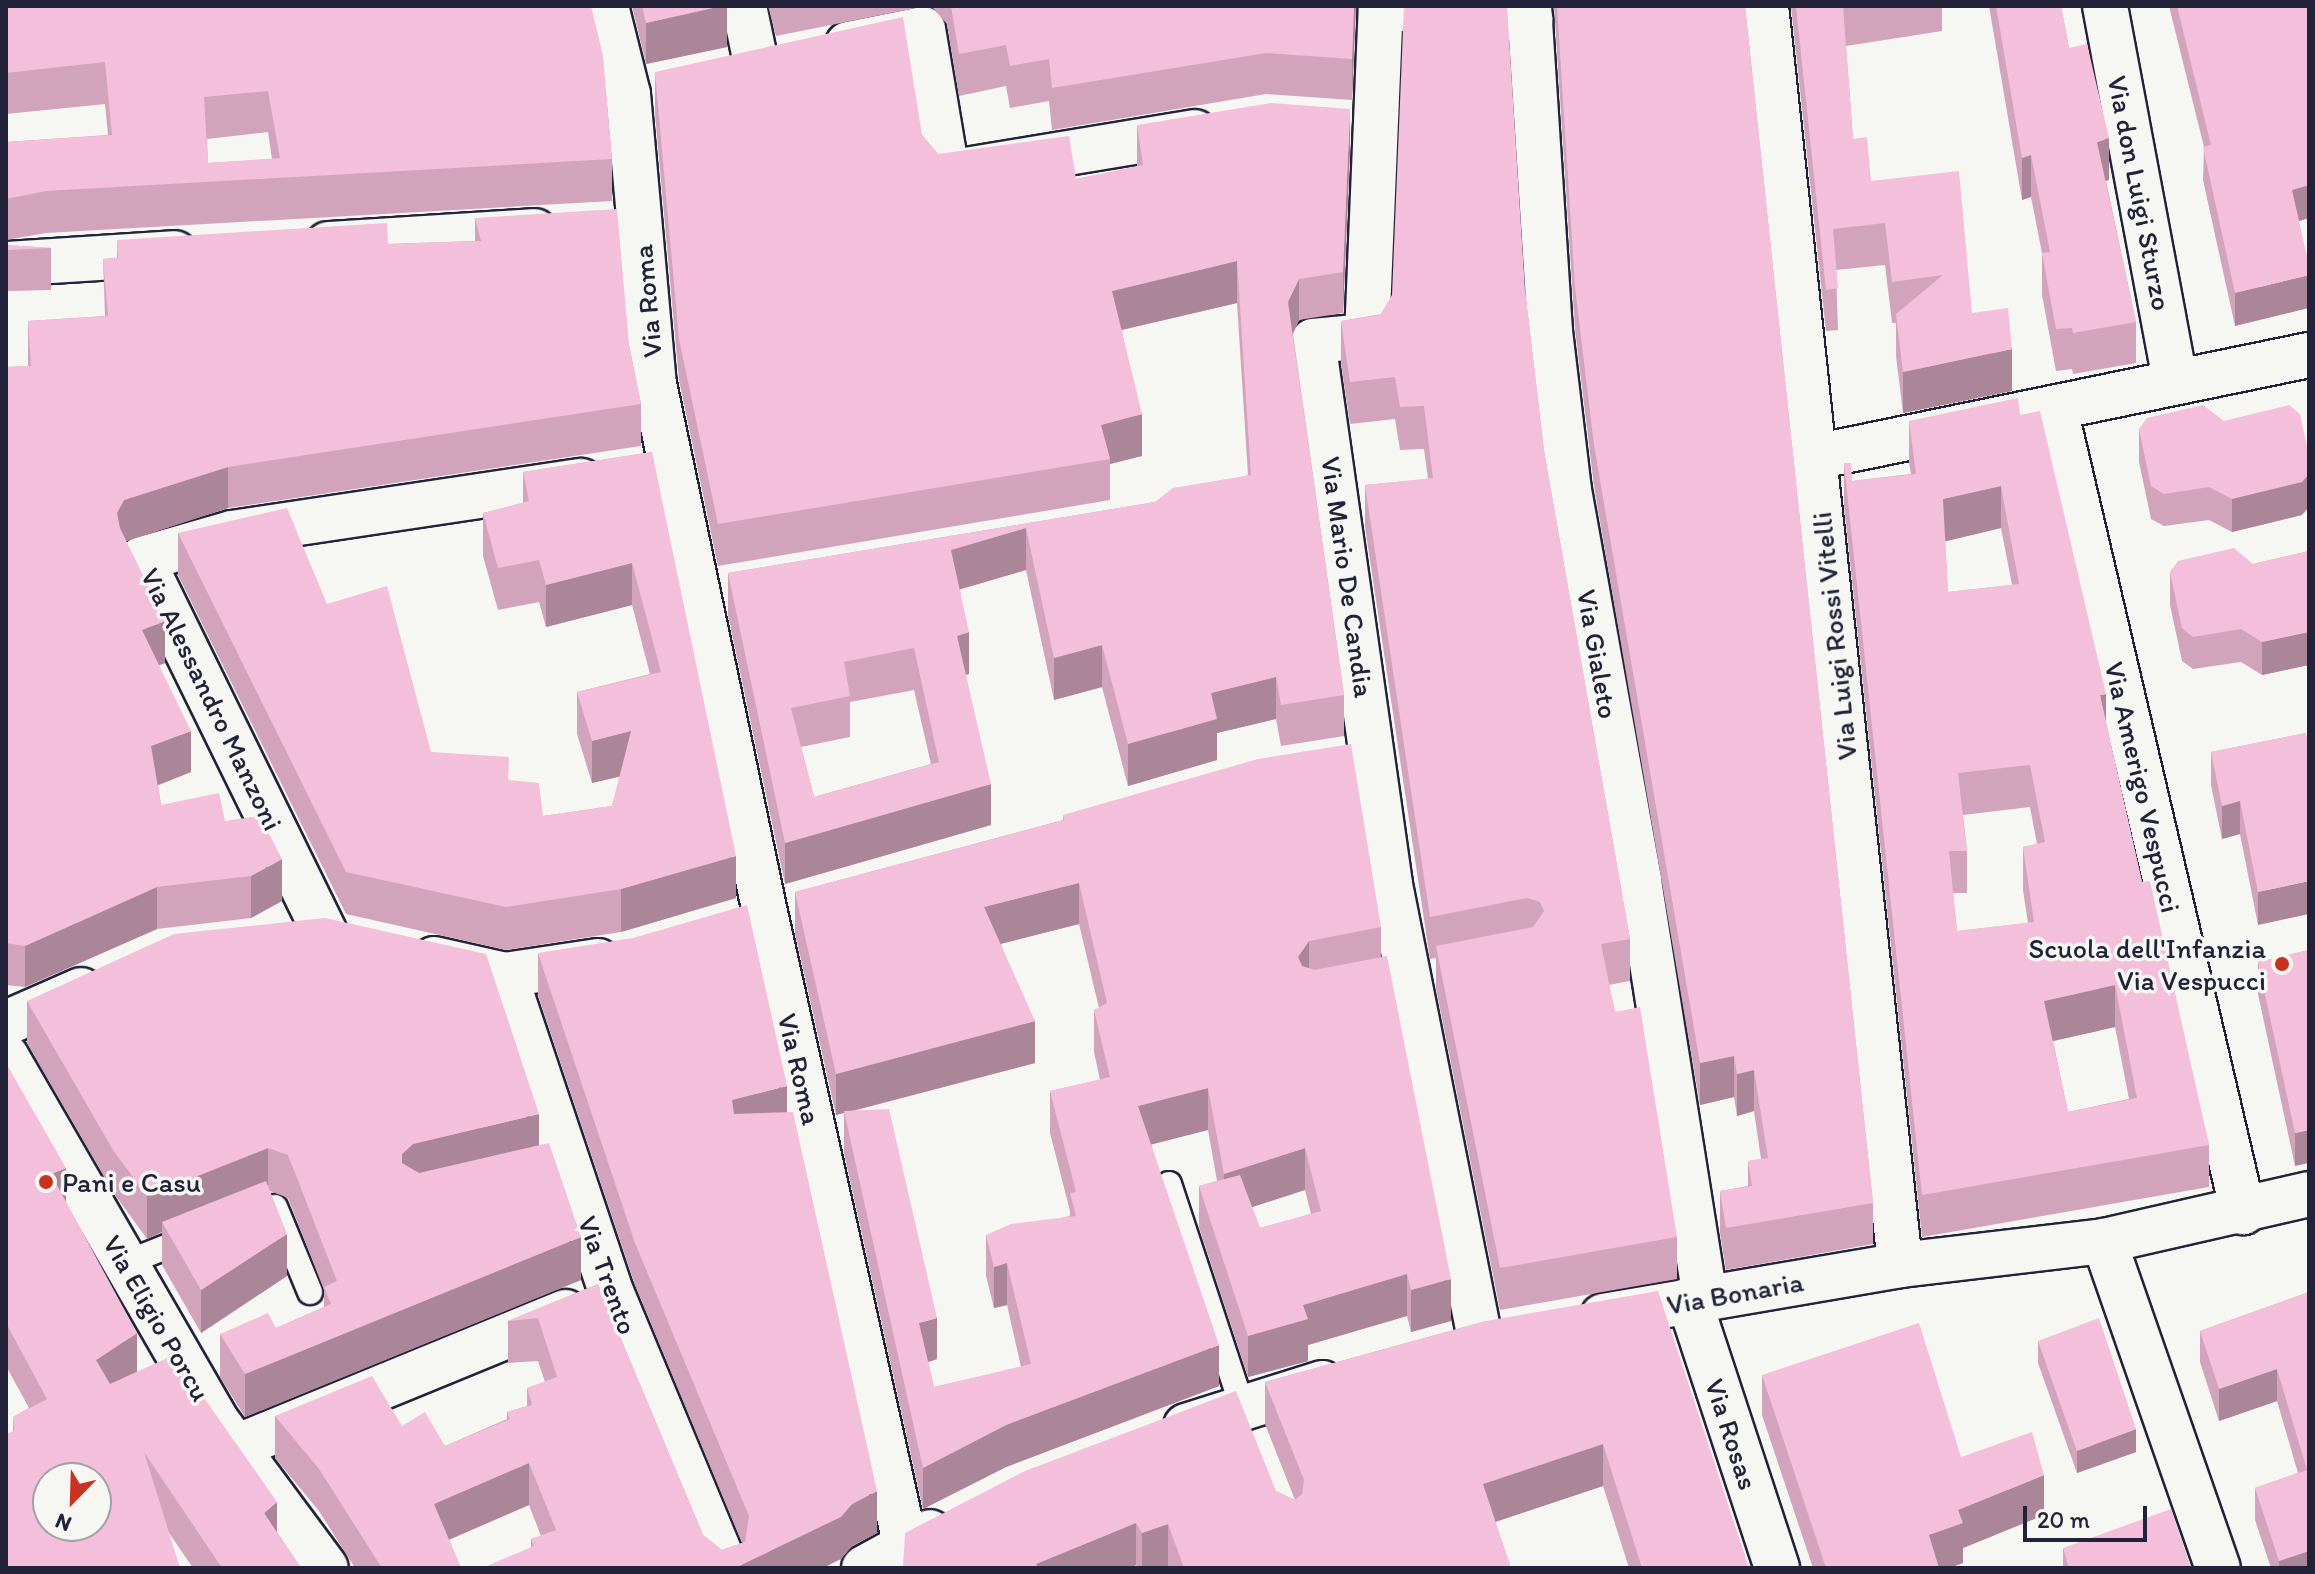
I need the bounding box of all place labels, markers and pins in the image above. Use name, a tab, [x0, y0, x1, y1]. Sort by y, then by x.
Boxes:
place label: Scuola dell'Infanzia Via Vespucci	[2027, 931, 2266, 997]
marker: Scuola dell'Infanzia Via Vespucci	[2273, 955, 2291, 973]
place label: Pani e Casu	[62, 1165, 201, 1199]
marker: Pani e Casu	[37, 1173, 55, 1191]

